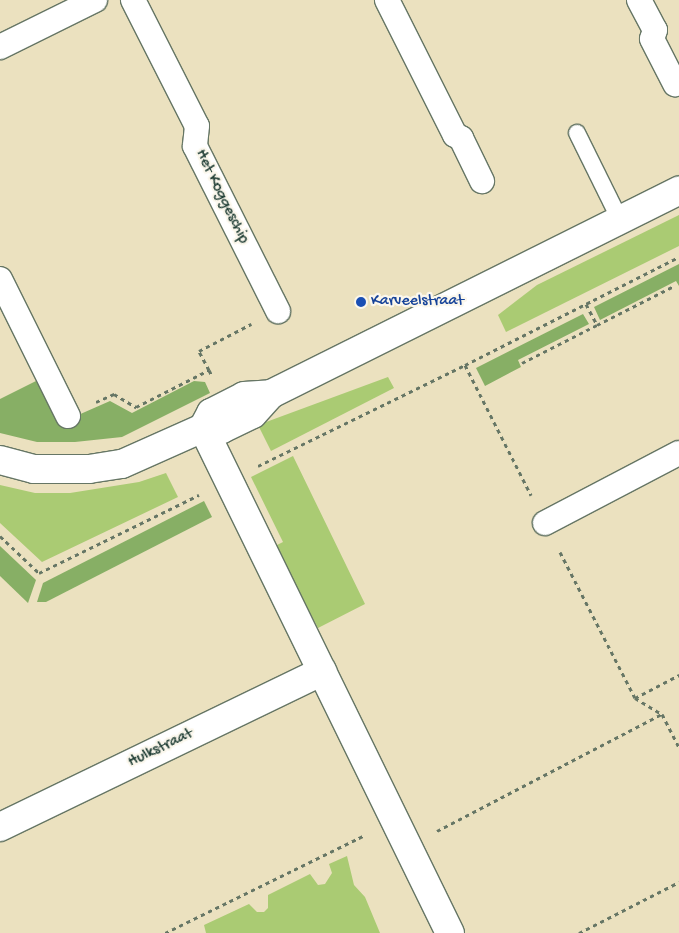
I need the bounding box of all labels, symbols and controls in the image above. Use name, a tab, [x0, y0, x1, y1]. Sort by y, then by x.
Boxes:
street label: Het Koggeschip	[190, 147, 252, 247]
place label: Karveelstraat	[371, 292, 464, 312]
marker: Karveelstraat	[355, 296, 367, 308]
street label: Hulkstraat	[125, 725, 197, 773]

